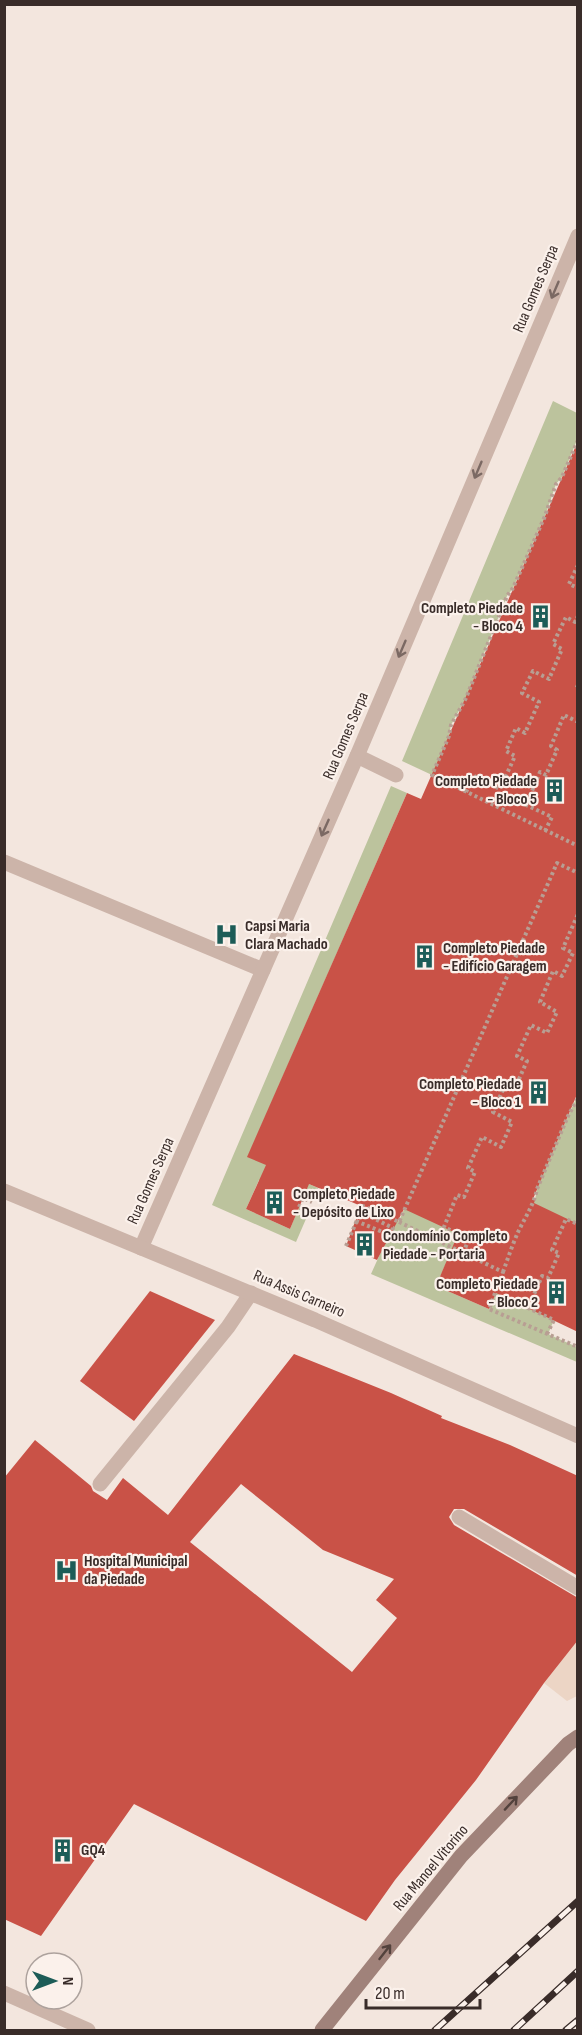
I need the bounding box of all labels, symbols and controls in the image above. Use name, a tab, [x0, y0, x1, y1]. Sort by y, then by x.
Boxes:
street label: Rua Gomes Serpa	[509, 242, 563, 336]
one-way arrow	[549, 281, 560, 299]
one-way arrow	[472, 461, 483, 479]
place label: Completo Piedade - Bloco 4	[421, 599, 524, 636]
building icon: Completo Piedade - Bloco 4	[528, 604, 554, 630]
one-way arrow	[396, 640, 407, 658]
street label: Rua Gomes Serpa	[319, 689, 373, 783]
place label: Completo Piedade - Bloco 5	[435, 772, 537, 809]
building icon: Completo Piedade - Bloco 5	[542, 777, 568, 803]
one-way arrow	[319, 819, 331, 837]
place label: Capsi Maria Clara Machado	[245, 917, 328, 954]
hospital icon: Capsi Maria Clara Machado	[214, 922, 240, 948]
place label: Completo Piedade - Edifício Garagem	[443, 939, 547, 976]
building icon: Completo Piedade - Edifício Garagem	[412, 944, 438, 970]
place label: Completo Piedade - Bloco 1	[419, 1075, 522, 1112]
building icon: Completo Piedade - Bloco 1	[526, 1080, 552, 1106]
street label: Rua Gomes Serpa	[123, 1135, 179, 1227]
place label: Completo Piedade - Depósito de Lixo	[293, 1185, 395, 1222]
building icon: Completo Piedade - Depósito de Lixo	[262, 1190, 288, 1216]
place label: Condomínio Completo Piedade - Portaria	[383, 1227, 508, 1264]
building icon: Condomínio Completo Piedade - Portaria	[352, 1232, 378, 1258]
street label: Rua Assis Carneiro	[250, 1266, 348, 1322]
place label: Completo Piedade - Bloco 2	[436, 1275, 538, 1312]
building icon: Completo Piedade - Bloco 2	[543, 1280, 569, 1306]
place label: Hospital Municipal da Piedade	[84, 1552, 188, 1589]
hospital icon: Hospital Municipal da Piedade	[53, 1557, 79, 1583]
one-way arrow	[504, 1796, 519, 1811]
street label: Rua Manoel Vitorino	[389, 1821, 473, 1915]
building icon: GQ4	[50, 1837, 76, 1863]
place label: GQ4	[81, 1841, 106, 1860]
one-way arrow	[379, 1944, 392, 1960]
north arrow	[24, 1951, 84, 2011]
scale bar	[366, 1972, 480, 2010]
text: N	[58, 1977, 77, 1985]
text: 20 m	[375, 1983, 405, 2004]

